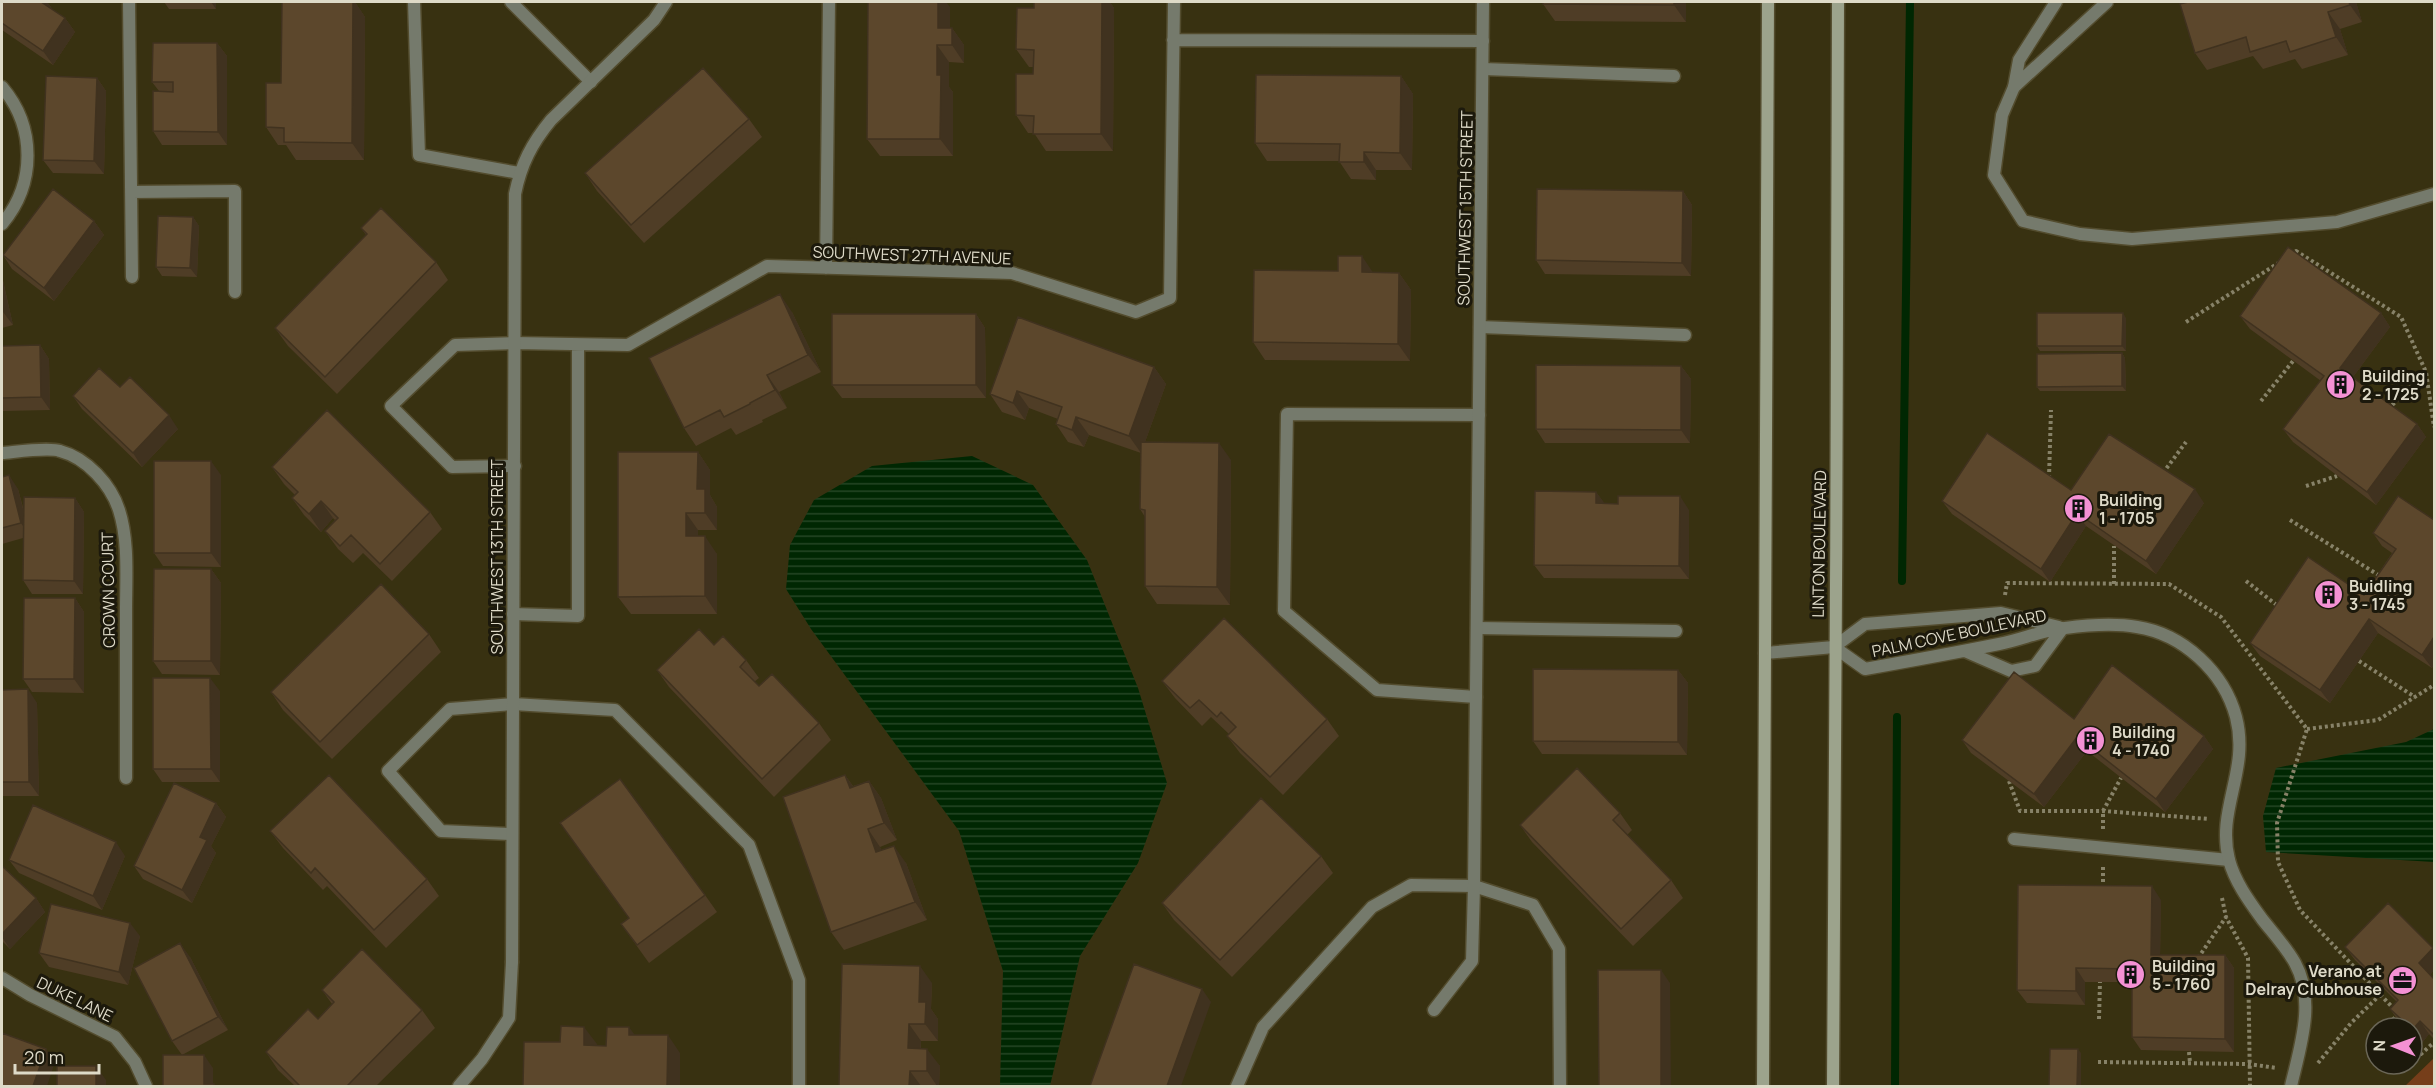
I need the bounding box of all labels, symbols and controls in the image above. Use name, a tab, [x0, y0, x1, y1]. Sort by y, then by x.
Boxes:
street label: SOUTHWEST 15TH STREET	[1452, 110, 1478, 306]
street label: SOUTHWEST 27TH AVENUE	[812, 241, 1012, 269]
place label: Building 2 - 1725	[2362, 365, 2425, 405]
building icon: Building 2 - 1725	[2325, 369, 2357, 401]
street label: SOUTHWEST 13TH STREET	[486, 459, 508, 655]
street label: LINTON BOULEVARD	[1807, 470, 1831, 618]
place label: Building 1 - 1705	[2099, 489, 2162, 529]
building icon: Building 1 - 1705	[2062, 493, 2094, 525]
street label: CROWN COURT	[96, 532, 120, 648]
place label: Buidling 3 - 1745	[2349, 575, 2412, 615]
building icon: Buidling 3 - 1745	[2312, 579, 2344, 611]
street label: PALM COVE BOULEVARD	[1870, 604, 2048, 662]
place label: Building 4 - 1740	[2112, 721, 2175, 761]
building icon: Building 4 - 1740	[2075, 725, 2107, 757]
place label: Building 5 - 1760	[2152, 955, 2215, 995]
building icon: Building 5 - 1760	[2115, 959, 2147, 991]
place label: Verano at Delray Clubhouse	[2245, 960, 2382, 1000]
office icon: Verano at Delray Clubhouse	[2387, 964, 2419, 996]
street label: DUKE LANE	[33, 971, 117, 1027]
north arrow	[2364, 1016, 2424, 1076]
scale bar	[15, 1037, 99, 1075]
text: N	[2368, 1040, 2390, 1052]
text: 20 m	[24, 1045, 64, 1069]

